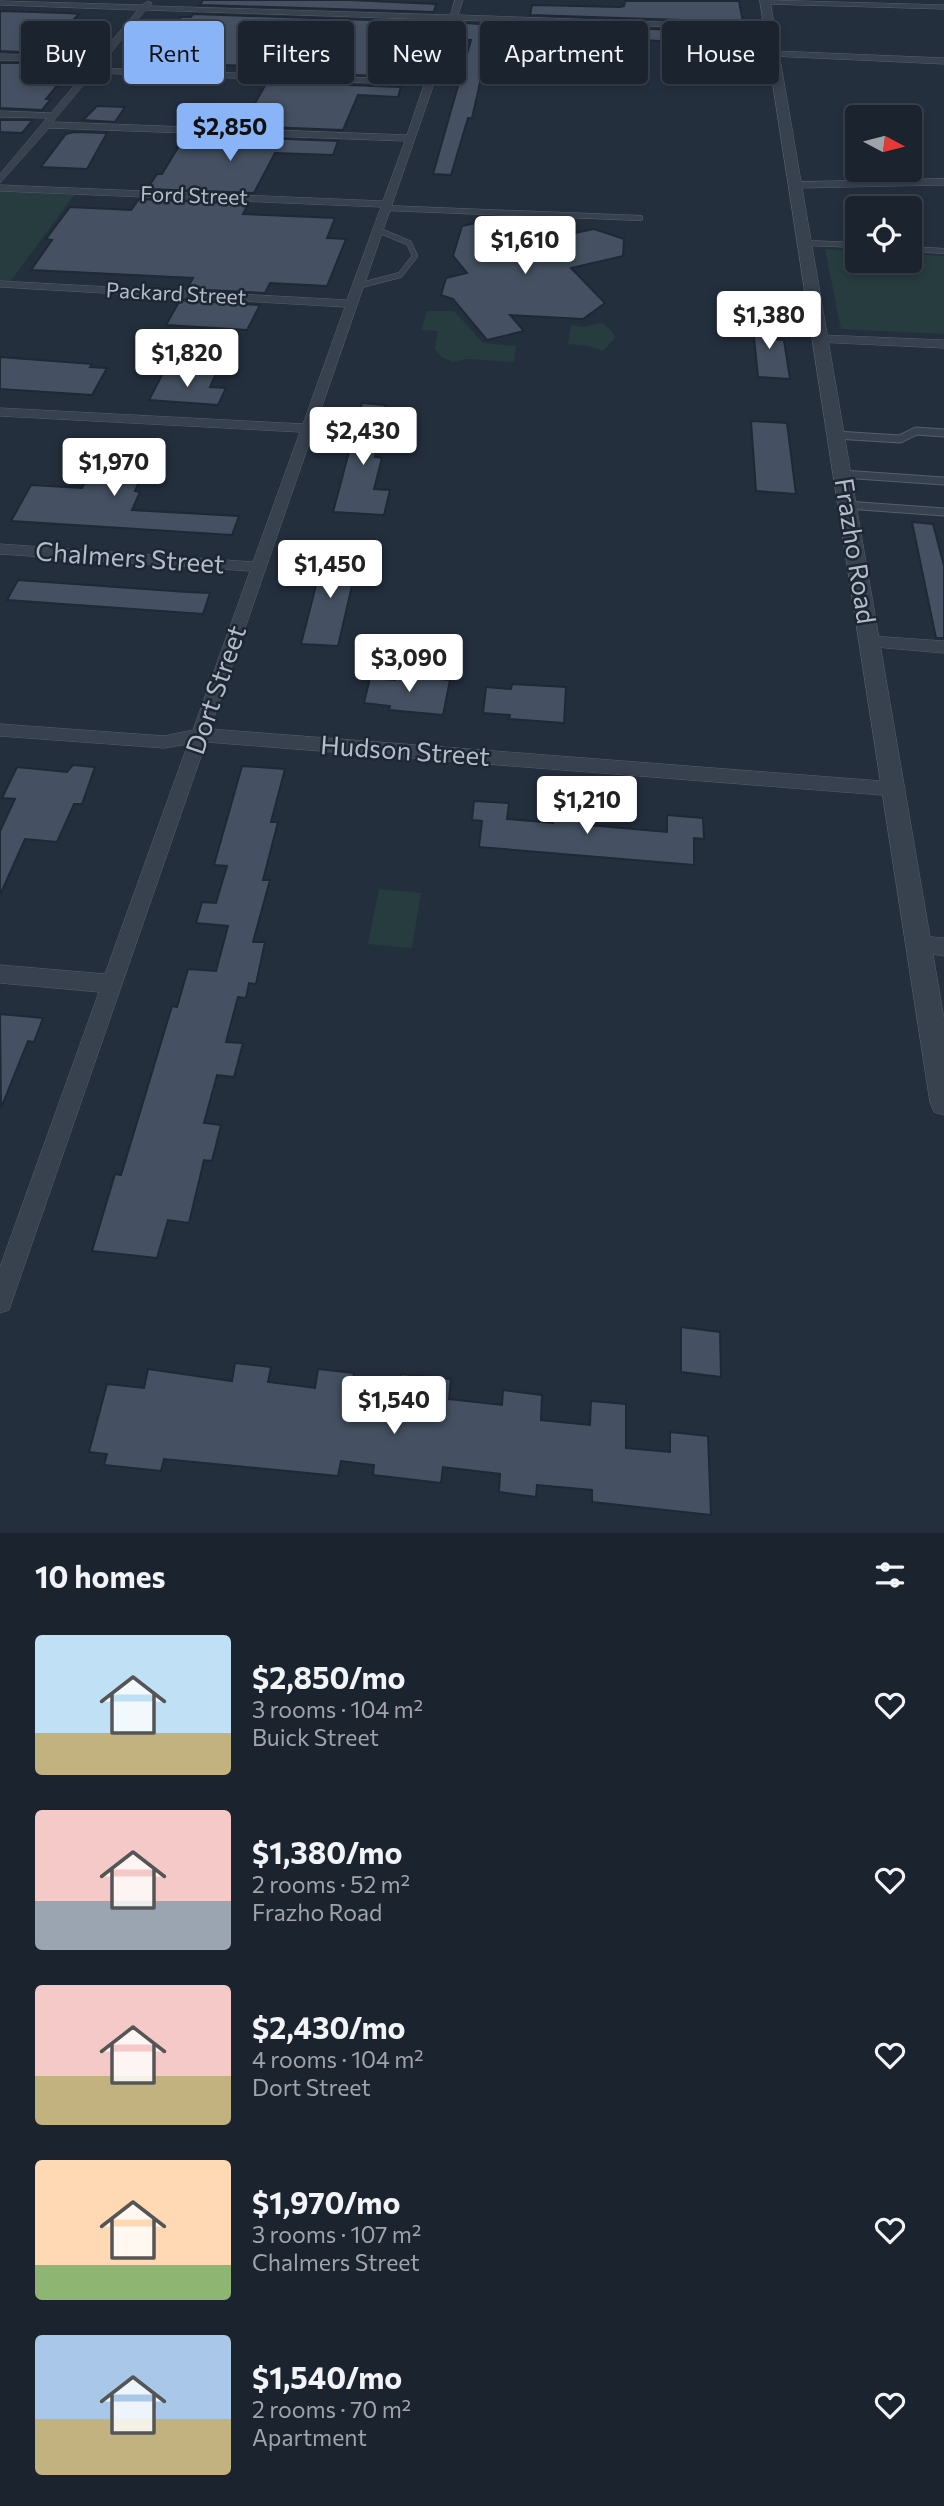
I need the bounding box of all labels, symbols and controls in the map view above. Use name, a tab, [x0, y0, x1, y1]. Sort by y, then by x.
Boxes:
chip: Buy	[21, 21, 110, 84]
chip: Rent	[124, 21, 224, 84]
chip: Filters	[238, 21, 354, 84]
chip: New	[368, 21, 466, 84]
chip: Apartment	[480, 21, 648, 84]
chip: House	[662, 21, 779, 84]
pin: $2,850	[173, 104, 287, 163]
north arrow	[845, 105, 922, 182]
map controls	[845, 105, 922, 273]
text: $2,850	[193, 112, 267, 140]
street label: Ford Street	[140, 180, 248, 209]
button: locate	[845, 196, 922, 273]
pin: $1,610	[468, 216, 582, 276]
text: $1,610	[491, 225, 559, 253]
street label: Packard Street	[105, 276, 247, 309]
pin: $1,380	[712, 292, 826, 351]
text: $1,380	[733, 300, 805, 328]
pin: $1,820	[130, 330, 244, 389]
text: $1,820	[151, 338, 223, 366]
pin: $2,430	[306, 407, 420, 467]
text: $2,430	[326, 416, 400, 444]
pin: $1,970	[57, 438, 171, 498]
text: $1,970	[79, 447, 149, 475]
street label: Frazho Road	[830, 476, 883, 626]
street label: Chalmers Street	[34, 534, 226, 579]
pin: $1,450	[273, 540, 387, 600]
text: $1,450	[294, 549, 366, 577]
street label: Dort Street	[178, 621, 251, 758]
pin: $3,090	[352, 634, 466, 694]
text: $3,090	[371, 643, 447, 671]
street label: Hudson Street	[319, 728, 491, 771]
pin: $1,210	[530, 776, 644, 836]
text: $1,210	[553, 785, 621, 813]
pin: $1,540	[337, 1376, 451, 1436]
text: $1,540	[358, 1385, 430, 1413]
icon: filters	[871, 1556, 909, 1594]
text: 10 homes	[35, 1557, 165, 1594]
text: $2,850/mo	[252, 1658, 405, 1695]
icon: home	[91, 1663, 175, 1747]
icon: heart	[871, 1686, 909, 1724]
text: 3 rooms · 104 m²	[252, 1695, 423, 1723]
text: Buick Street	[252, 1723, 379, 1751]
text: $1,380/mo	[252, 1833, 402, 1870]
icon: home	[91, 1838, 175, 1922]
icon: heart	[871, 1861, 909, 1899]
text: 2 rooms · 52 m²	[252, 1870, 410, 1898]
text: Frazho Road	[252, 1898, 382, 1926]
text: $2,430/mo	[252, 2008, 406, 2045]
icon: home	[91, 2013, 175, 2097]
icon: heart	[871, 2036, 909, 2074]
text: 4 rooms · 104 m²	[252, 2045, 424, 2073]
text: Dort Street	[252, 2073, 371, 2101]
text: $1,970/mo	[252, 2183, 400, 2220]
icon: home	[91, 2188, 175, 2272]
icon: heart	[871, 2211, 909, 2249]
text: 3 rooms · 107 m²	[252, 2220, 421, 2248]
text: Chalmers Street	[252, 2248, 420, 2276]
text: $1,540/mo	[252, 2358, 402, 2395]
icon: home	[91, 2363, 175, 2447]
icon: heart	[871, 2386, 909, 2424]
text: 2 rooms · 70 m²	[252, 2395, 411, 2423]
text: Apartment	[252, 2423, 367, 2451]

